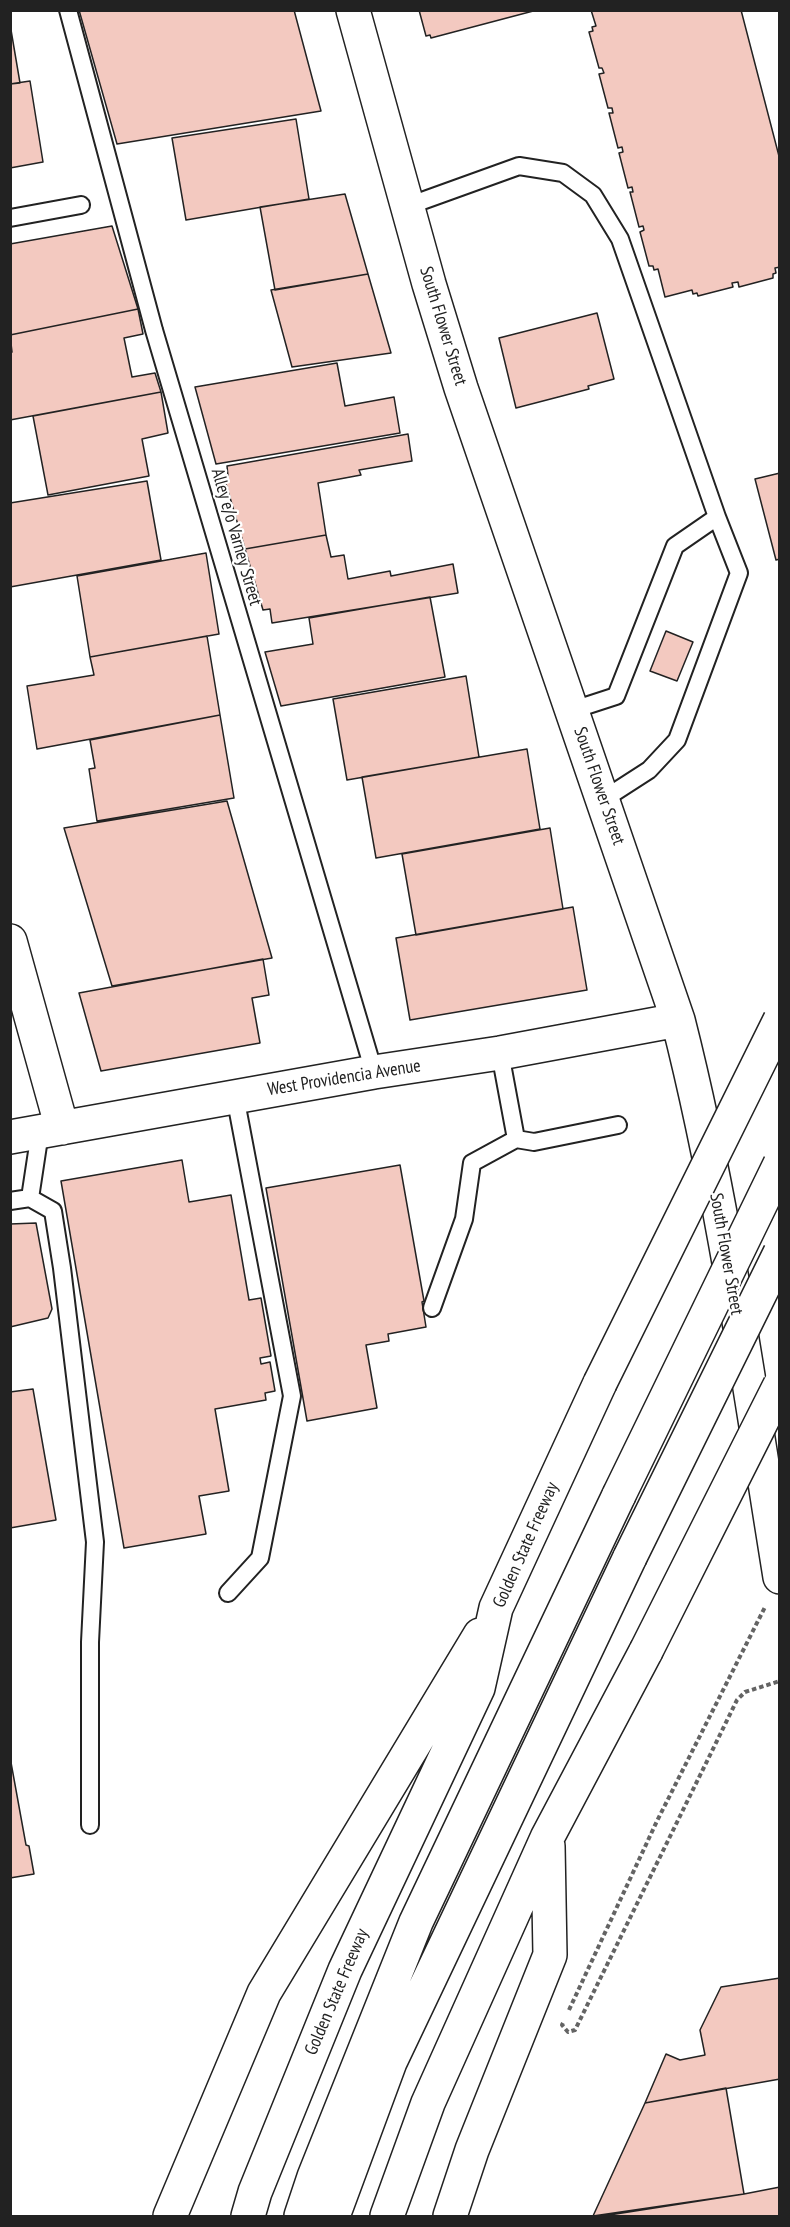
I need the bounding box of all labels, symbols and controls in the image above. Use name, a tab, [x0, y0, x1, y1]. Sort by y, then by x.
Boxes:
street label: South Flower Street	[415, 264, 471, 388]
street label: Alley e/o Varney Street	[206, 466, 266, 608]
street label: South Flower Street	[569, 724, 629, 848]
street label: West Providencia Avenue	[266, 1055, 422, 1101]
street label: South Flower Street	[705, 1191, 747, 1317]
street label: Golden State Freeway	[489, 1479, 563, 1611]
street label: Golden State Freeway	[301, 1926, 373, 2058]

